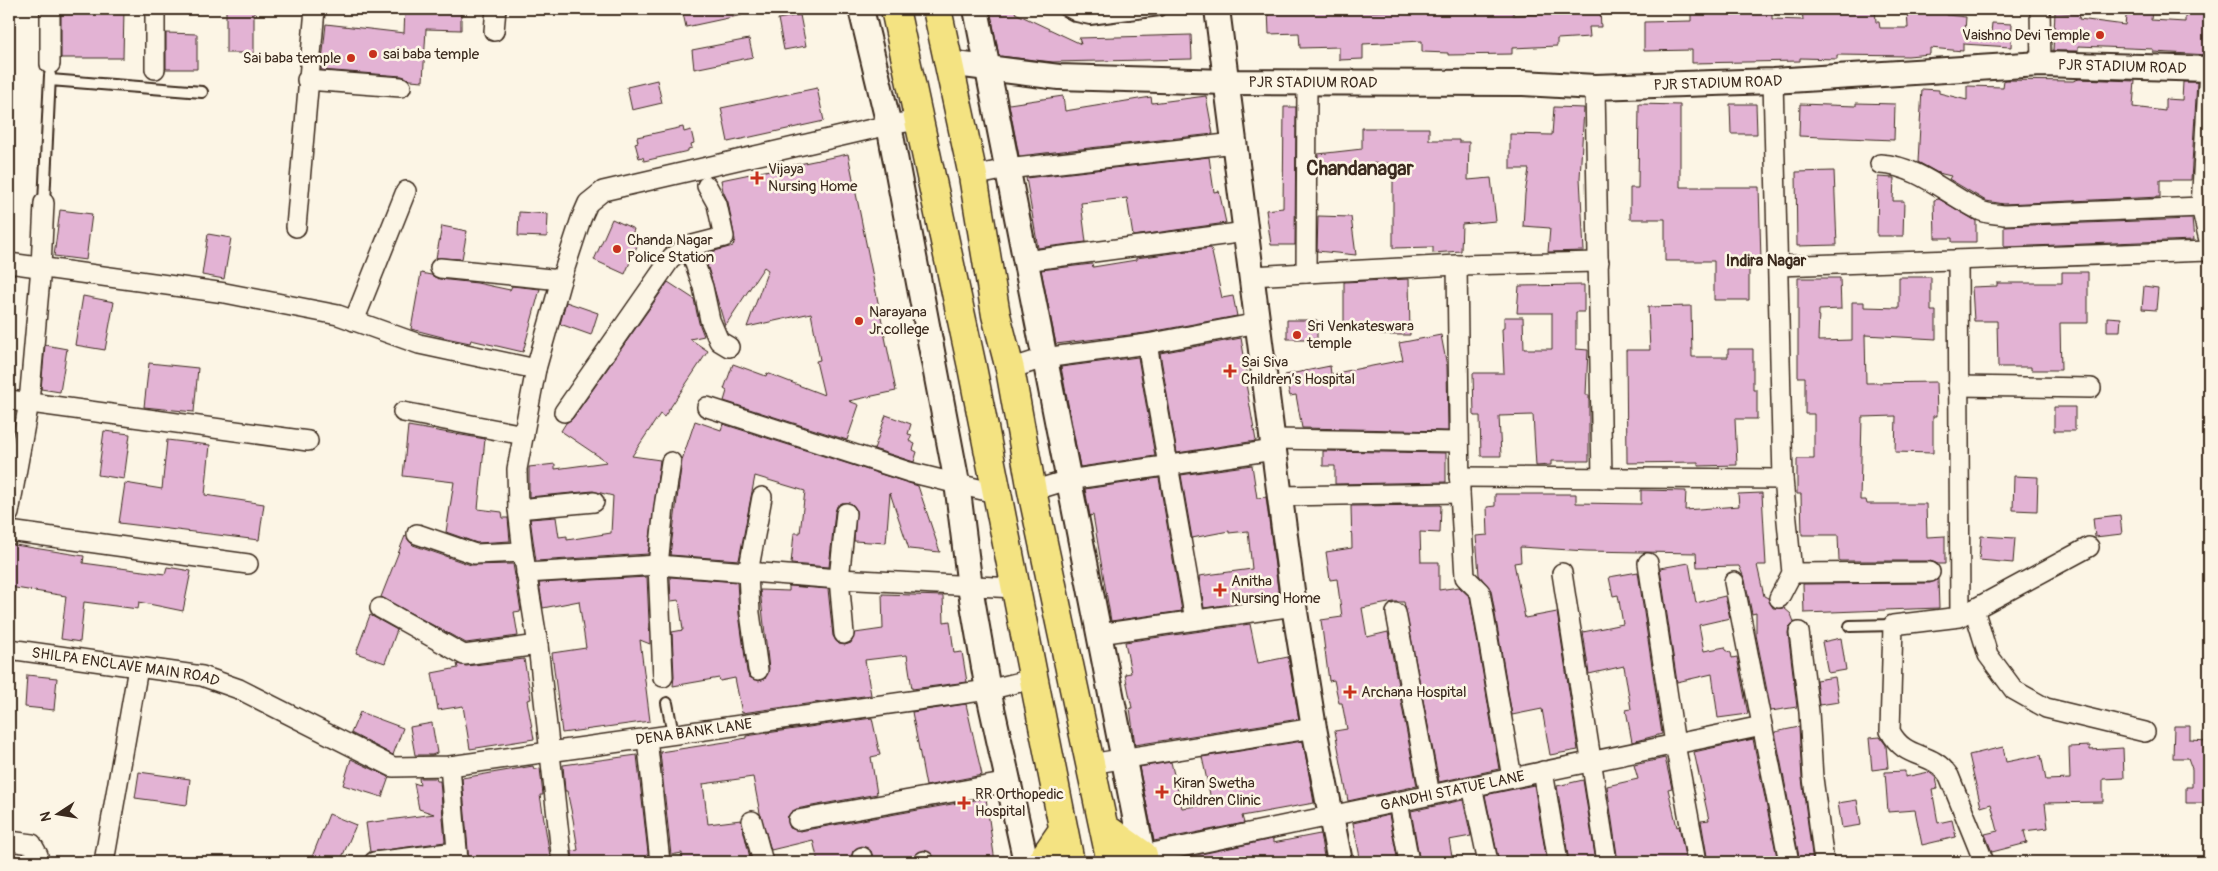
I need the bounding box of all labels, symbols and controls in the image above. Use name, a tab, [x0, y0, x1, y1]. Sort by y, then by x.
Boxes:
place label: Vaishno Devi Temple	[1962, 26, 2091, 45]
marker: Vaishno Devi Temple	[2094, 29, 2106, 41]
place label: sai baba temple	[383, 45, 480, 64]
marker: sai baba temple	[367, 48, 379, 60]
place label: Sai baba temple	[243, 49, 342, 68]
marker: Sai baba temple	[345, 52, 357, 64]
street label: PJR STADIUM ROAD	[2058, 56, 2187, 78]
street label: PJR STADIUM ROAD	[1653, 71, 1783, 95]
street label: PJR STADIUM ROAD	[1249, 73, 1377, 93]
district label: Chandanagar	[1306, 156, 1415, 181]
place label: Vijaya Nursing Home	[768, 160, 858, 196]
marker: Vijaya Nursing Home	[750, 171, 764, 185]
place label: Chanda Nagar Police Station	[627, 231, 714, 267]
marker: Chanda Nagar Police Station	[611, 243, 623, 255]
district label: Indira Nagar	[1726, 251, 1806, 271]
place label: Narayana Jr.college	[869, 303, 930, 339]
marker: Narayana Jr.college	[853, 315, 865, 327]
place label: Sri Venkateswara temple	[1306, 317, 1414, 353]
marker: Sri Venkateswara temple	[1291, 329, 1303, 341]
place label: Sai Siva Children’s Hospital	[1241, 353, 1355, 389]
marker: Sai Siva Children’s Hospital	[1223, 364, 1237, 378]
place label: Anitha Nursing Home	[1231, 572, 1321, 608]
marker: Anitha Nursing Home	[1213, 583, 1227, 597]
street label: SHILPA ENCLAVE MAIN ROAD	[30, 643, 222, 691]
place label: Archana Hospital	[1361, 683, 1467, 702]
marker: Archana Hospital	[1343, 685, 1357, 699]
street label: DENA BANK LANE	[634, 714, 754, 750]
street label: GANDHI STATUE LANE	[1379, 767, 1527, 815]
place label: Kiran Swetha Children Clinic	[1173, 774, 1261, 810]
place label: RR Orthopedic Hospital	[975, 785, 1064, 821]
marker: Kiran Swetha Children Clinic	[1155, 785, 1169, 799]
north arrow	[32, 788, 82, 838]
marker: RR Orthopedic Hospital	[957, 796, 971, 810]
text: N	[36, 810, 55, 823]

